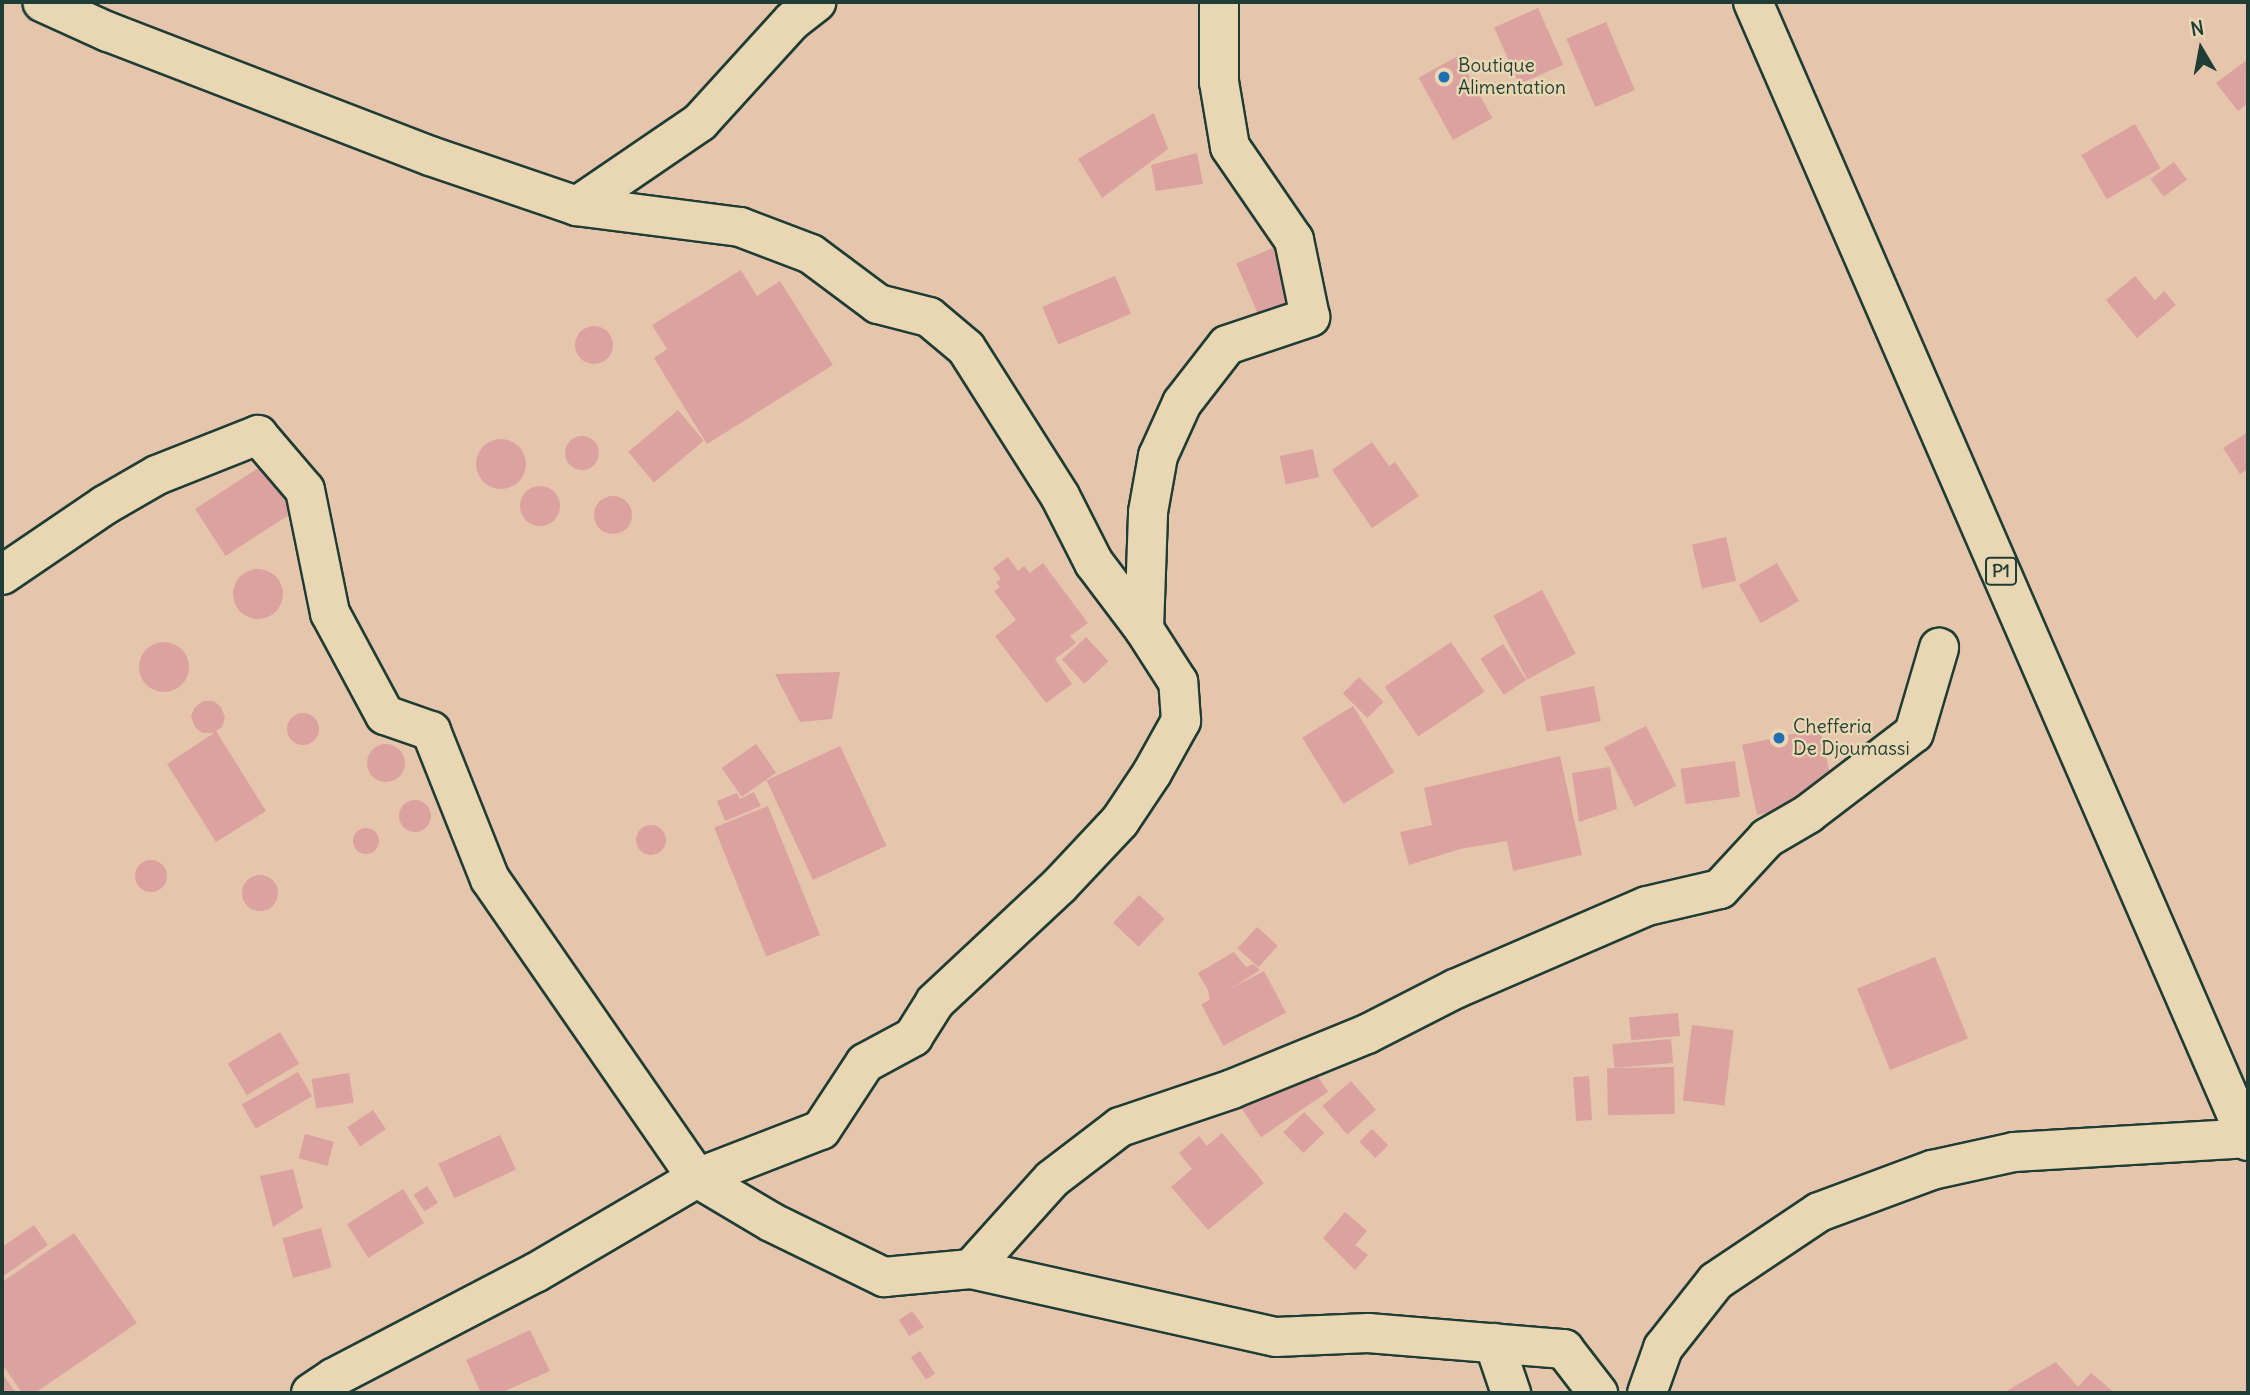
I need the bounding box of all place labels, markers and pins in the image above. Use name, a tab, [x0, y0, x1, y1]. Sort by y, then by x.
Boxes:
place label: Boutique Alimentation	[1458, 55, 1566, 99]
marker: Boutique Alimentation	[1436, 69, 1452, 85]
place label: Chefferia De Djoumassi	[1793, 716, 1910, 760]
marker: Chefferia De Djoumassi	[1771, 730, 1787, 746]

